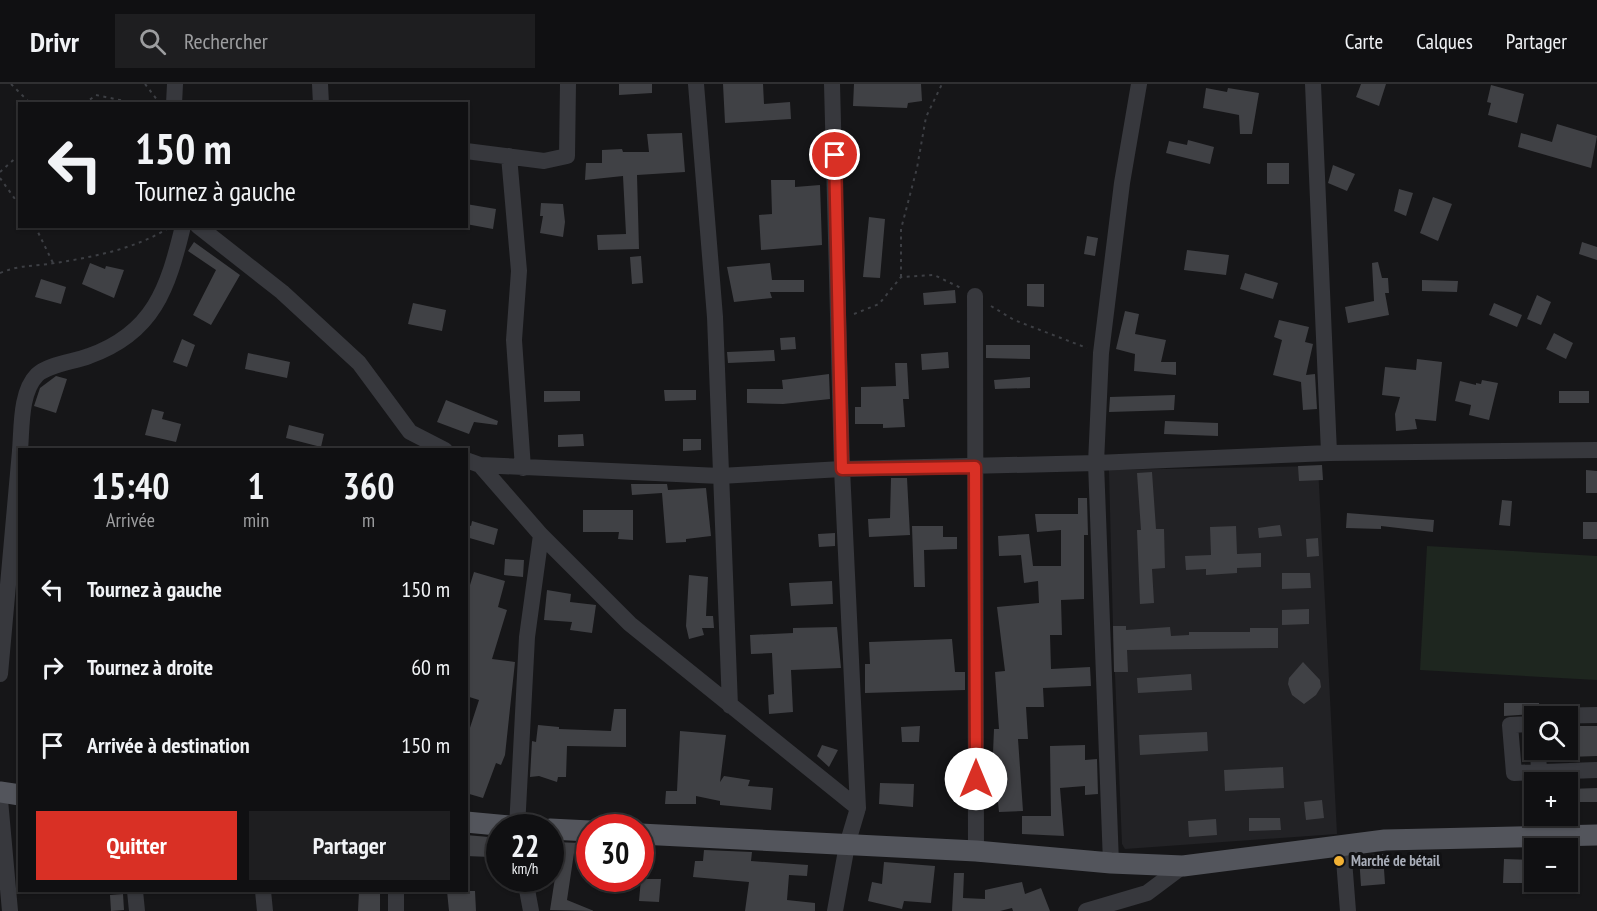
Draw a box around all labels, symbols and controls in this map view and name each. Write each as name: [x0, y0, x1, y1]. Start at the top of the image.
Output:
search box: [115, 14, 535, 68]
text: Drivr: [30, 23, 79, 60]
icon: search: [136, 25, 169, 58]
text: Rechercher: [184, 27, 268, 55]
text: Carte: [1345, 28, 1383, 55]
text: Calques: [1416, 28, 1473, 55]
text: Partager: [1506, 28, 1567, 55]
text: 150 m: [135, 121, 232, 176]
icon: left: [36, 126, 114, 204]
pin: [809, 129, 860, 180]
icon: arrive: [818, 138, 851, 171]
text: Tournez à gauche: [135, 174, 296, 208]
text: 15:40: [92, 462, 169, 509]
text: 1: [247, 462, 265, 509]
text: 360: [343, 462, 394, 509]
text: Arrivée: [106, 507, 155, 533]
text: min: [243, 507, 269, 533]
text: m: [362, 507, 375, 533]
icon: left: [36, 573, 69, 606]
text: Tournez à gauche: [87, 575, 222, 603]
text: 150 m: [401, 575, 450, 603]
icon: right: [36, 651, 69, 684]
text: Tournez à droite: [87, 653, 213, 681]
text: 60 m: [411, 653, 450, 681]
map controls: [1524, 706, 1578, 892]
button: search: [1524, 706, 1578, 760]
icon: arrive: [36, 729, 69, 762]
text: Arrivée à destination: [87, 731, 250, 759]
text: 150 m: [401, 731, 450, 759]
position arrow: [944, 747, 1008, 811]
button: +: [1524, 772, 1578, 826]
button: Quitter: [36, 811, 237, 880]
button: Partager: [249, 811, 450, 880]
speed limit sign: 30: [576, 814, 654, 892]
text: 22: [511, 826, 539, 865]
button: −: [1524, 838, 1578, 892]
place label: Marché de bétail: [1351, 851, 1440, 870]
marker: Marché de bétail: [1332, 854, 1346, 868]
text: km/h: [512, 859, 538, 878]

